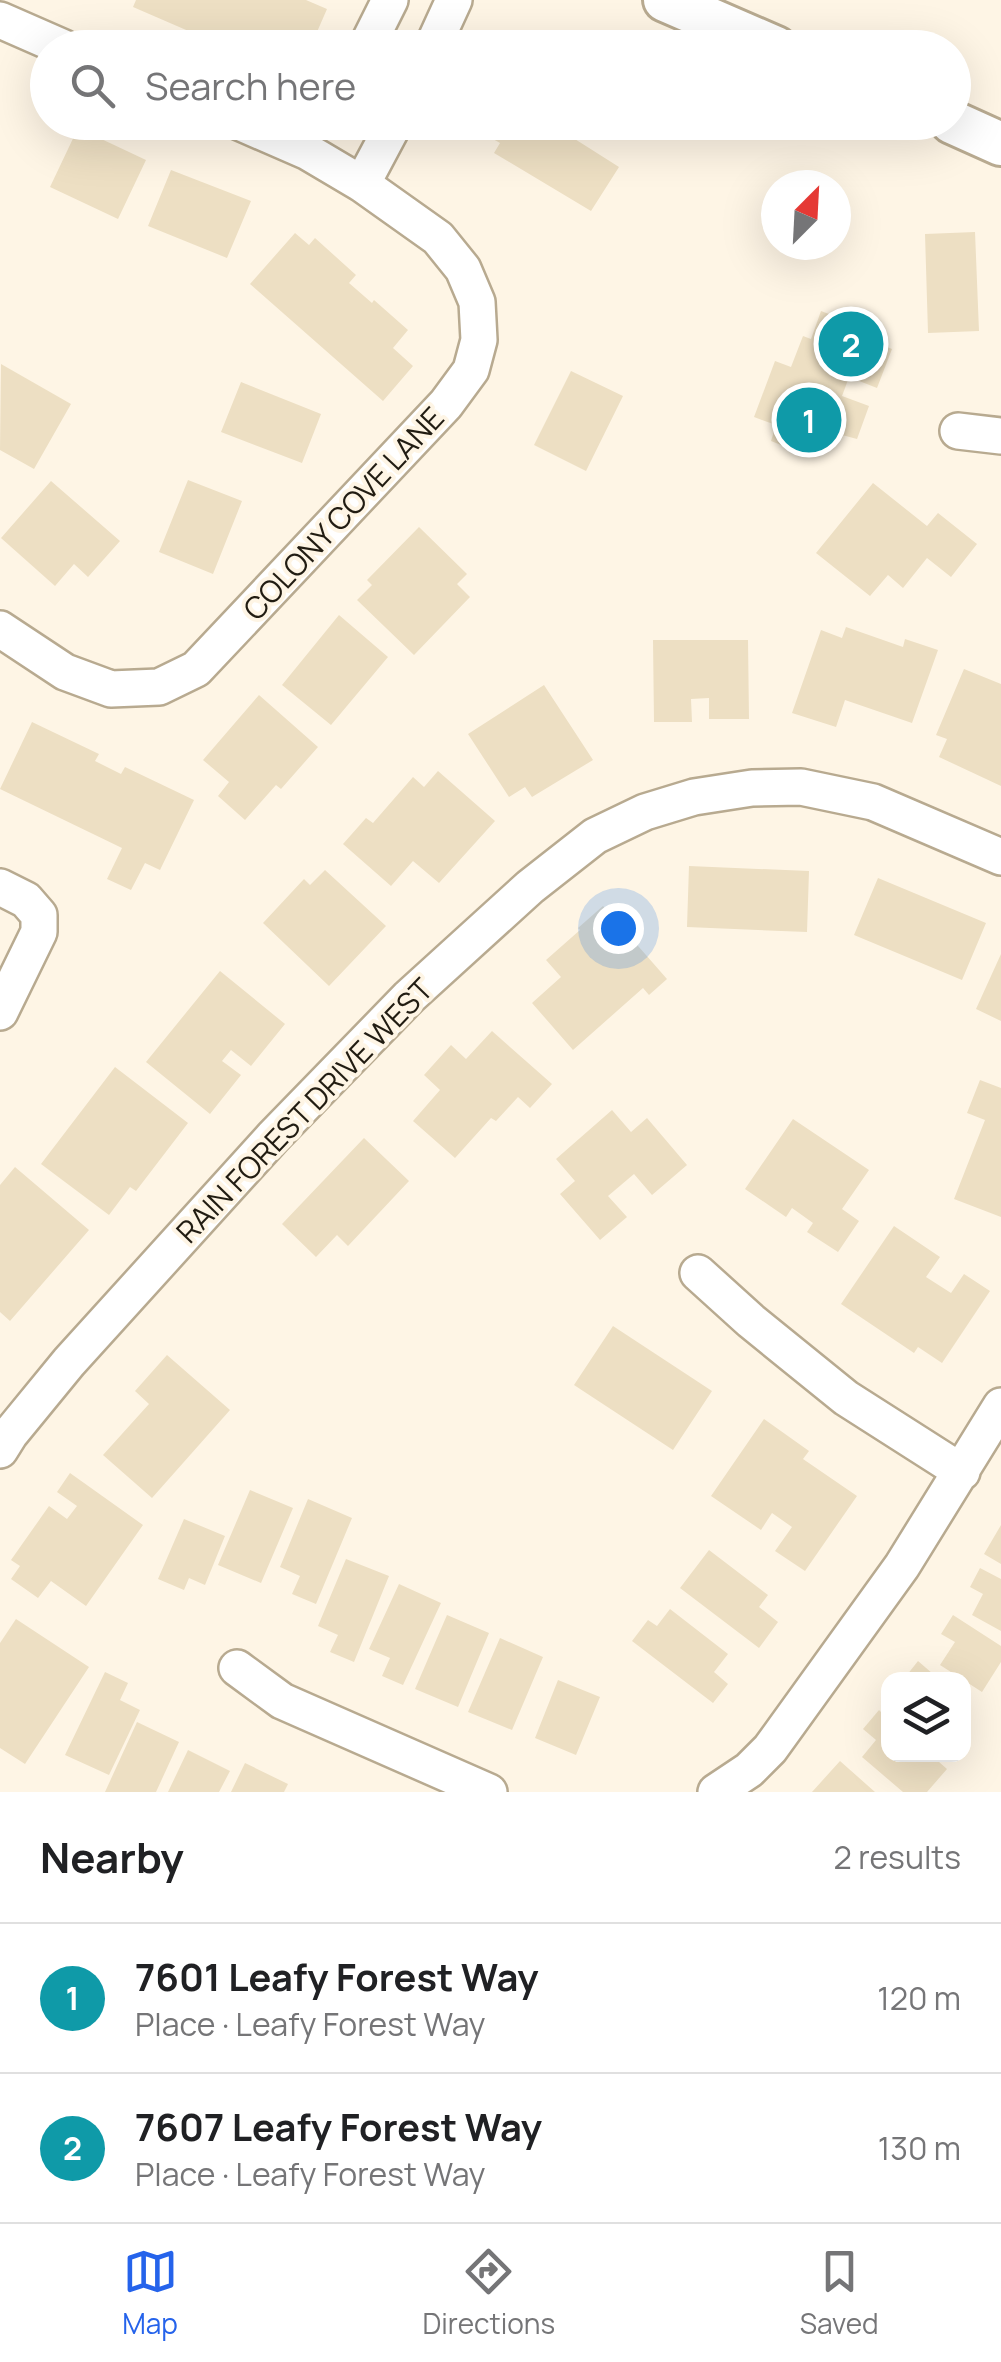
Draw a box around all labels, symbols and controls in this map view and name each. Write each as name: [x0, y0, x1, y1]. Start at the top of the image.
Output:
search box: [30, 30, 971, 140]
icon: search: [65, 58, 120, 113]
text: Search here: [145, 59, 356, 111]
north arrow: [761, 170, 851, 260]
pin: 2: [818, 306, 884, 382]
pin: 1: [776, 382, 842, 458]
street label: COLONY COVE LANE: [234, 398, 452, 628]
your location: [593, 903, 644, 954]
street label: RAIN FOREST DRIVE WEST: [167, 969, 441, 1251]
map controls: [881, 1672, 971, 1762]
button: layers: [881, 1672, 971, 1762]
text: Nearby: [40, 1828, 184, 1886]
text: 2 results: [834, 1835, 961, 1879]
text: 7601 Leafy Forest Way: [135, 1950, 539, 2002]
text: 1: [65, 1976, 80, 2020]
text: 120 m: [877, 1976, 961, 2020]
text: Place · Leafy Forest Way: [135, 2002, 485, 2046]
text: 7607 Leafy Forest Way: [135, 2100, 542, 2152]
text: 2: [63, 2126, 82, 2170]
text: 130 m: [878, 2126, 961, 2170]
text: Place · Leafy Forest Way: [135, 2152, 485, 2196]
tab: Map: [122, 2244, 178, 2342]
tab: Directions: [423, 2244, 555, 2342]
tab: Saved: [800, 2244, 879, 2342]

